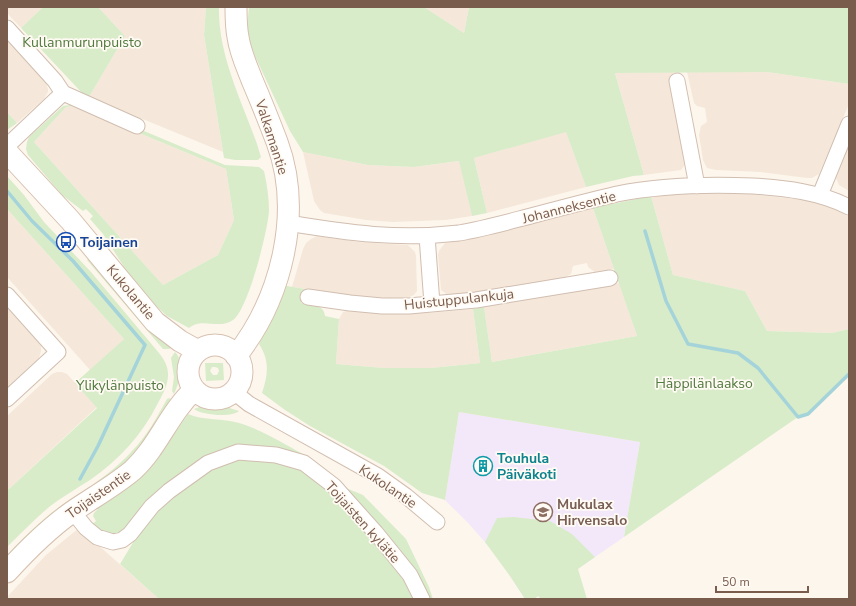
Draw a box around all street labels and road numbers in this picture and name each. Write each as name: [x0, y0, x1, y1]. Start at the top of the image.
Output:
street label: Valkamantie: [250, 96, 293, 177]
street label: Johanneksentie: [519, 187, 618, 229]
street label: Kukolantie: [102, 261, 159, 324]
street label: Huistuppulankuja: [403, 284, 515, 315]
street label: Kukolantie: [355, 460, 420, 513]
street label: Toijaistentie: [62, 465, 134, 524]
street label: Toijaisten kylätie: [321, 477, 404, 567]

